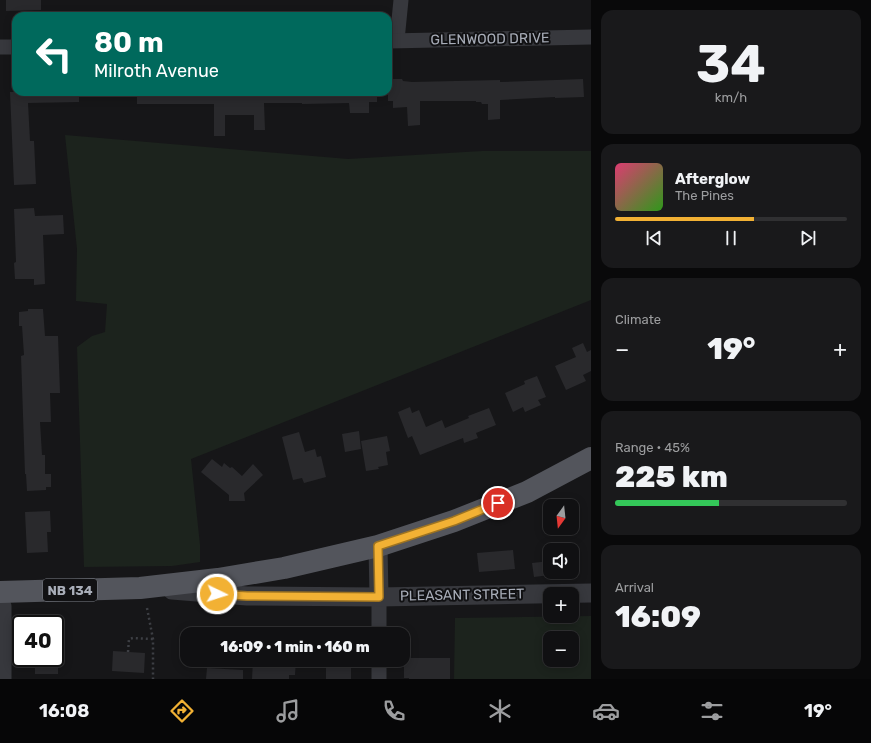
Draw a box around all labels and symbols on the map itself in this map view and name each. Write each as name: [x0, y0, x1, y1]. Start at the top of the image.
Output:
street label: GLENWOOD DRIVE: [430, 29, 550, 49]
pin: [481, 486, 515, 520]
north arrow: [543, 499, 579, 535]
position arrow: [196, 573, 238, 615]
road number: NB 134: [43, 579, 97, 601]
street label: PLEASANT STREET: [400, 585, 524, 605]
speed limit sign: 40: [12, 615, 64, 667]

